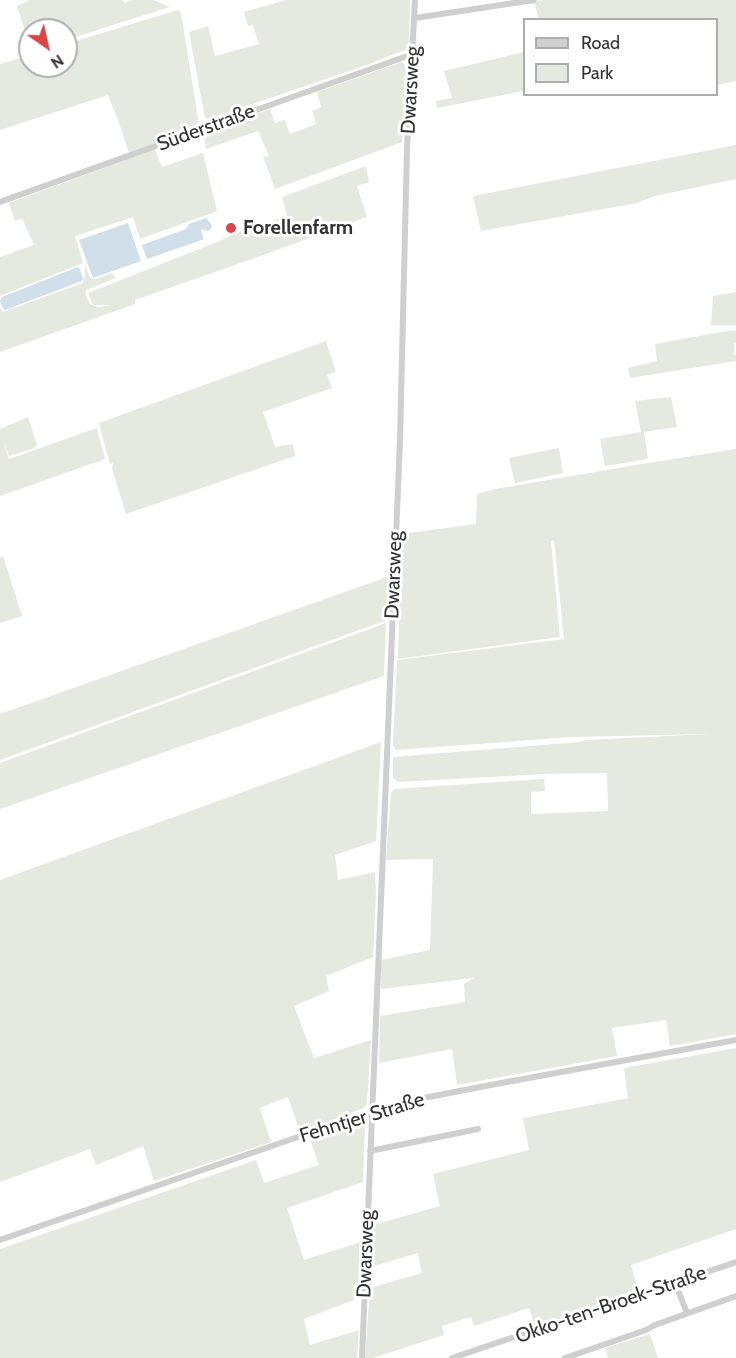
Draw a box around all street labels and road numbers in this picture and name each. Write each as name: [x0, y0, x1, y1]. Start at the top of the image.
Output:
street label: Dwarsweg: [397, 46, 425, 134]
street label: Süderstraße: [154, 99, 258, 157]
street label: Dwarsweg: [380, 531, 408, 619]
street label: Fehntjer Straße: [297, 1088, 427, 1148]
street label: Dwarsweg: [352, 1210, 380, 1298]
street label: Okko-ten-Broek-Straße: [512, 1261, 710, 1349]

